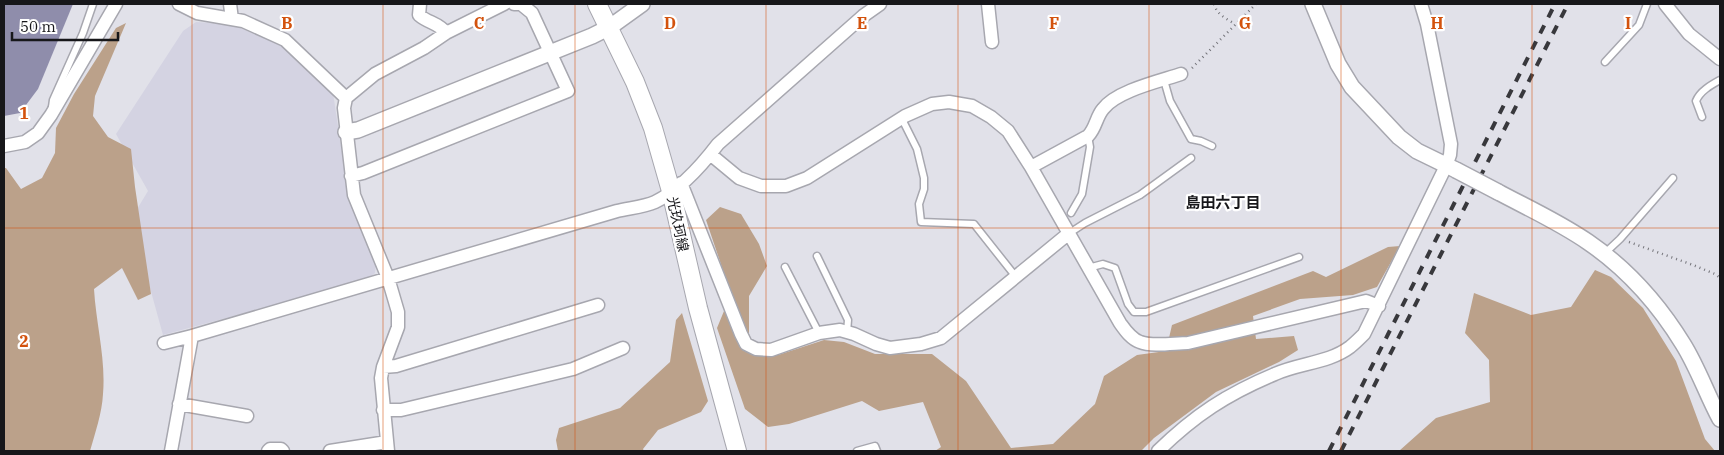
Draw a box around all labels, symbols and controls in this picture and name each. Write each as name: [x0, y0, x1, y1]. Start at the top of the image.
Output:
scale bar: [12, 10, 119, 42]
text: B: [281, 13, 293, 33]
text: C: [474, 13, 484, 33]
text: D: [664, 13, 676, 33]
text: E: [857, 13, 867, 33]
text: F: [1049, 13, 1059, 33]
text: G: [1239, 13, 1251, 33]
text: H: [1431, 13, 1444, 33]
text: I: [1625, 13, 1631, 33]
text: 50 m: [20, 17, 56, 36]
text: 1: [19, 103, 29, 123]
district label: 島田六丁目: [1185, 193, 1261, 212]
street label: 光玖珂線: [663, 195, 693, 253]
text: 2: [19, 331, 29, 351]

